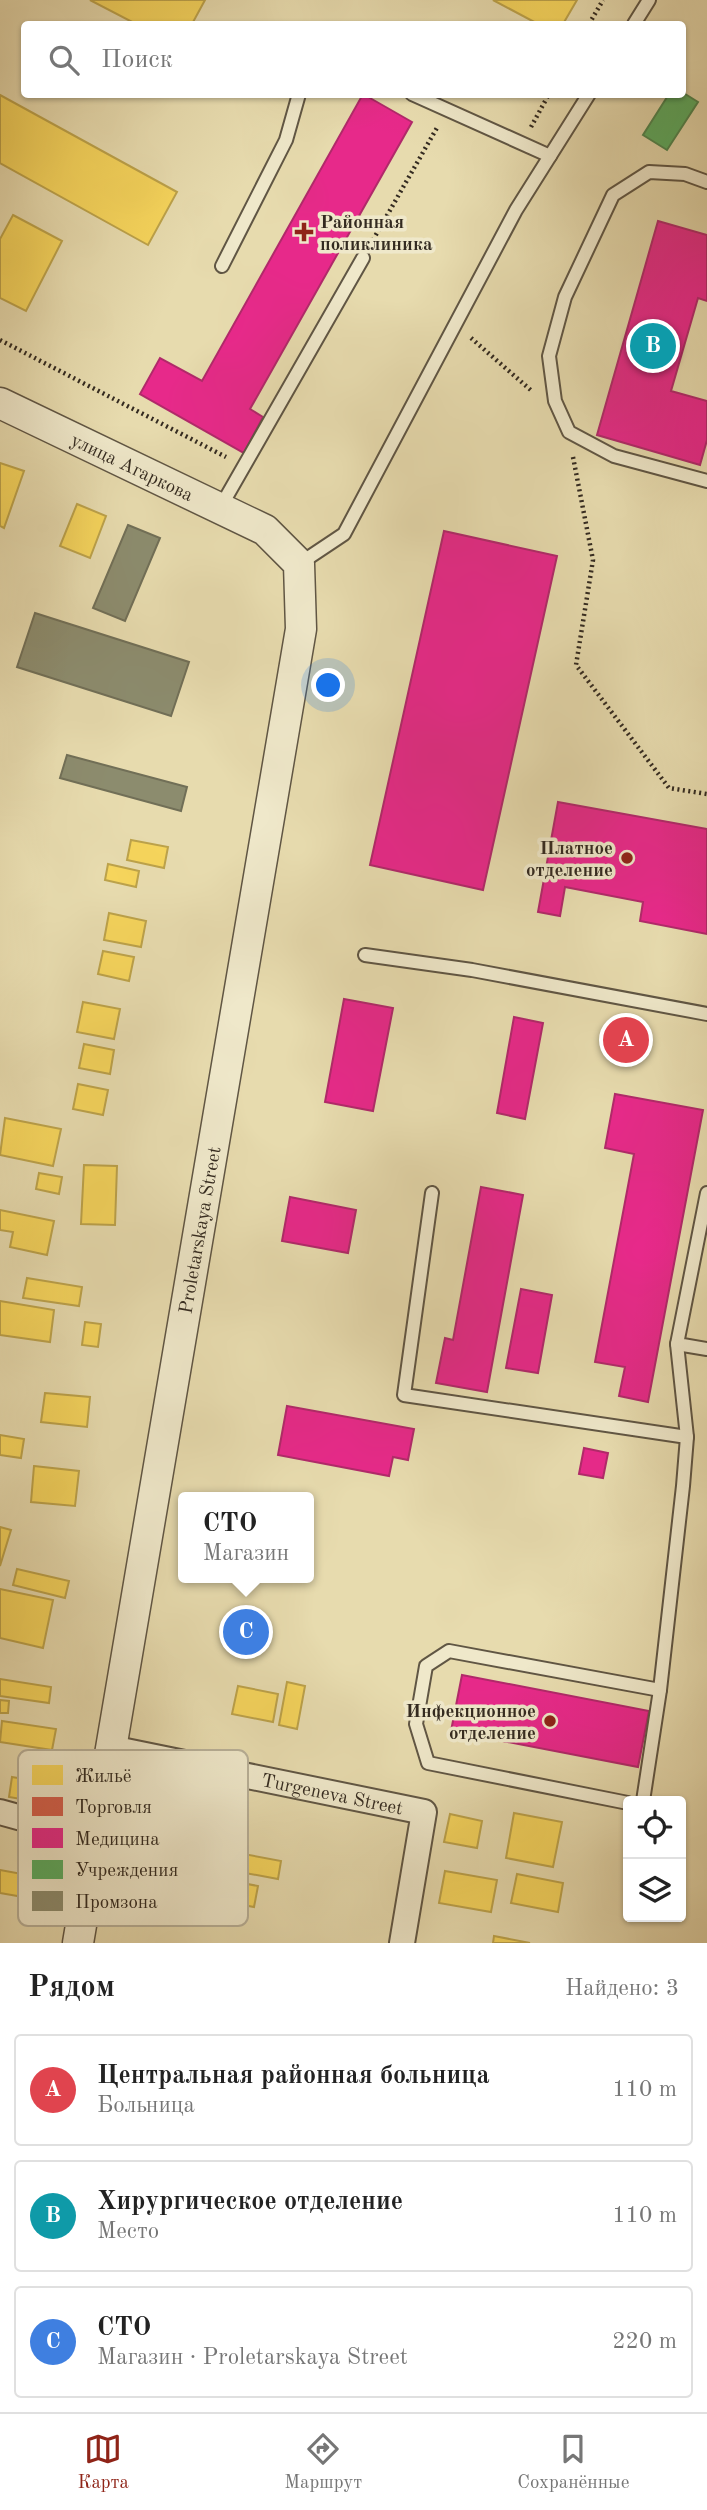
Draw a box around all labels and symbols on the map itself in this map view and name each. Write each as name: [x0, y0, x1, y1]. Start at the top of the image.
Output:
place label: Районная поликлиника: [320, 214, 433, 255]
marker: Районная поликлиника: [294, 222, 314, 242]
pin: B: [630, 320, 676, 372]
street label: улица Агаркова: [67, 431, 196, 506]
your location: [311, 668, 345, 702]
place label: Платное отделение: [526, 840, 613, 881]
marker: Платное отделение: [619, 850, 635, 866]
pin: A: [603, 1014, 649, 1066]
street label: Proletarskaya Street: [177, 1145, 226, 1316]
pin: C: [223, 1606, 269, 1658]
place label: Инфекционное отделение: [405, 1703, 536, 1744]
marker: Инфекционное отделение: [542, 1713, 558, 1729]
legend: [18, 1750, 248, 1926]
text: Жильё: [75, 1768, 132, 1787]
street label: Turgeneva Street: [259, 1772, 404, 1819]
text: Торговля: [75, 1799, 152, 1818]
text: Медицина: [75, 1831, 160, 1850]
text: Учреждения: [75, 1862, 178, 1881]
text: Промзона: [75, 1894, 158, 1913]

